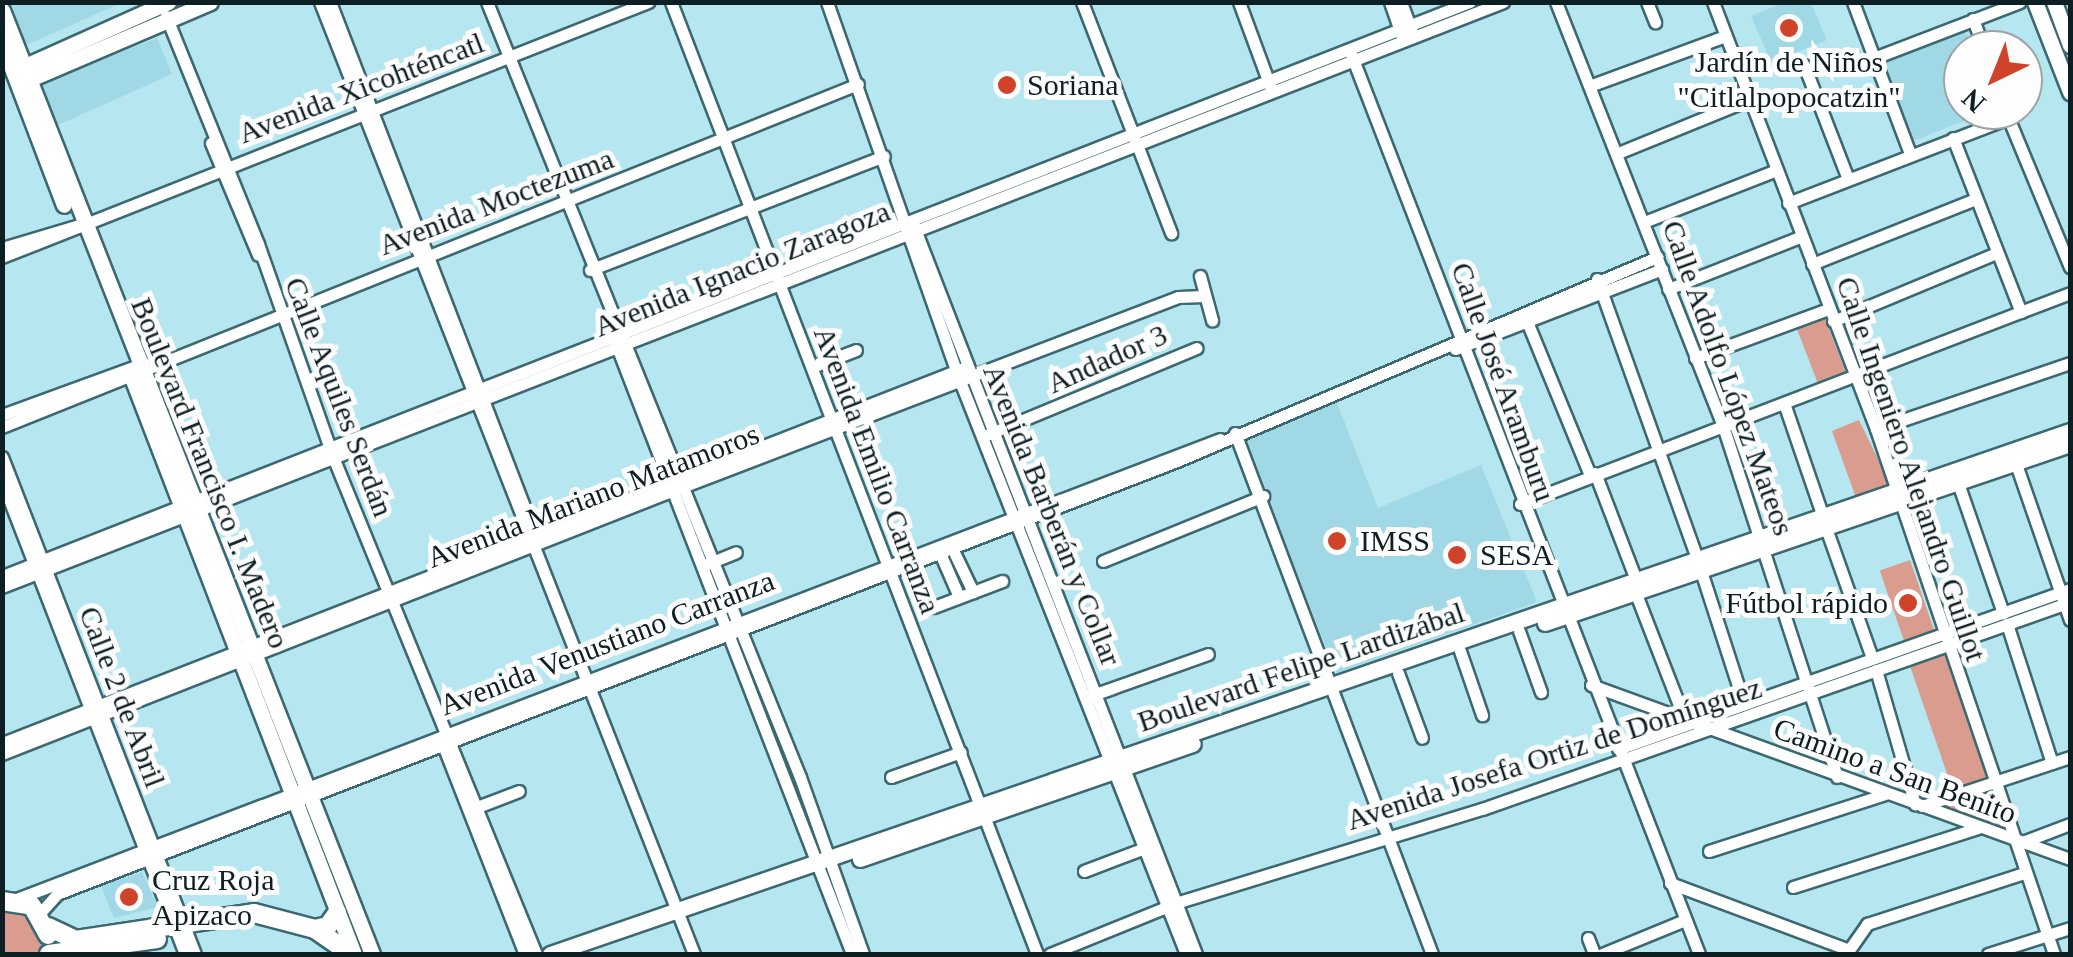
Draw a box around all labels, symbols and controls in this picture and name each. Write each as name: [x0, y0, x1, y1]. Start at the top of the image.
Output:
marker: Jardín de Niños "Citlalpopocatzin": [1778, 17, 1800, 39]
street label: Avenida Xicohténcatl: [233, 25, 489, 151]
north arrow: [1943, 30, 2043, 130]
place label: Jardín de Niños "Citlalpopocatzin": [1678, 44, 1900, 114]
place label: Soriana: [1027, 67, 1119, 103]
marker: Soriana: [996, 74, 1018, 96]
text: N: [1956, 83, 1992, 119]
street label: Avenida Moctezuma: [374, 141, 618, 263]
street label: Avenida Ignacio Zaragoza: [589, 193, 895, 345]
street label: Calle Adolfo López Mateos: [1654, 215, 1802, 541]
street label: Calle José Aramburu: [1443, 257, 1563, 507]
street label: Calle Ingeniero Alejandro Guillot: [1828, 271, 1994, 667]
street label: Calle Aquiles Serdán: [277, 272, 401, 522]
street label: Boulevard Francisco I. Madero: [123, 292, 297, 654]
street label: Andador 3: [1041, 317, 1173, 401]
street label: Avenida Emilio Carranza: [806, 321, 948, 619]
street label: Avenida Barberán y Collar: [975, 359, 1129, 671]
street label: Avenida Mariano Matamoros: [422, 416, 764, 576]
place label: IMSS: [1360, 523, 1430, 559]
marker: IMSS: [1324, 528, 1350, 554]
place label: SESA: [1480, 537, 1553, 573]
marker: SESA: [1444, 542, 1470, 568]
street label: Avenida Venustiano Carranza: [434, 562, 780, 724]
place label: Fútbol rápido: [1726, 585, 1888, 621]
marker: Fútbol rápido: [1897, 592, 1919, 614]
street label: Boulevard Felipe Lardizábal: [1133, 594, 1469, 740]
street label: Calle 2 de Abril: [71, 601, 173, 793]
street label: Avenida Josefa Ortiz de Domínguez: [1342, 670, 1766, 838]
street label: Camino a San Benito: [1769, 710, 2021, 832]
place label: Cruz Roja Apizaco: [152, 862, 274, 932]
marker: Cruz Roja Apizaco: [116, 884, 142, 910]

